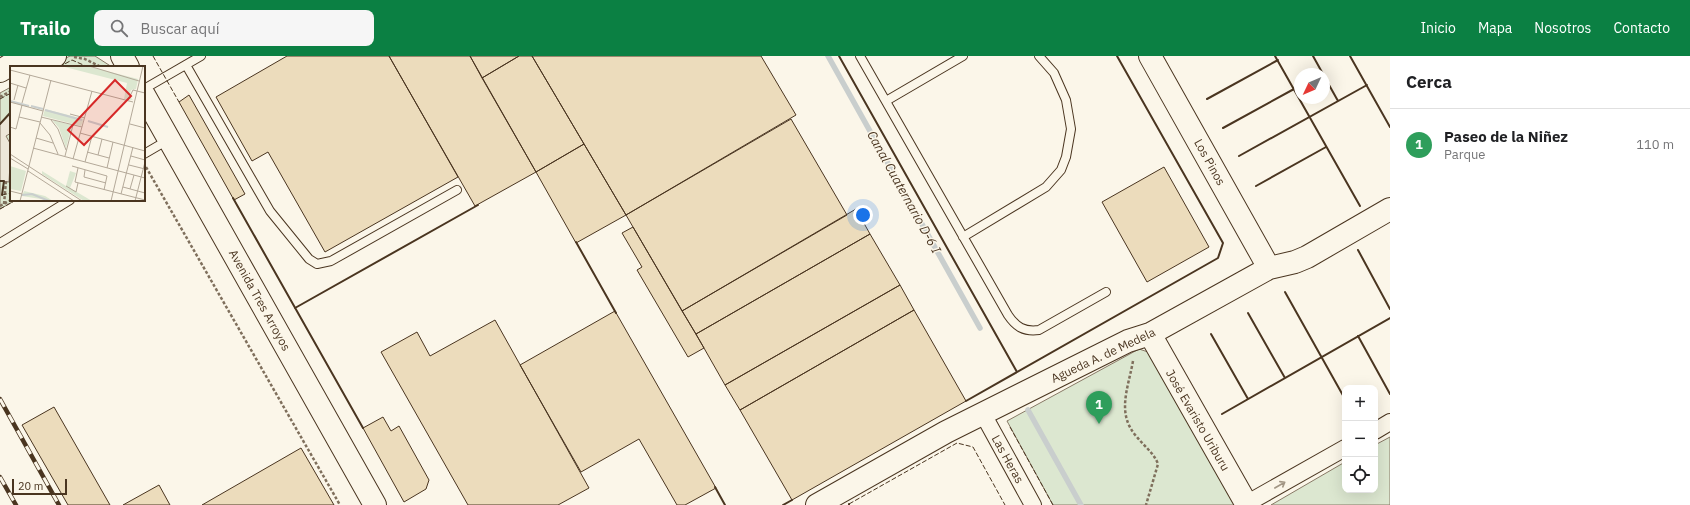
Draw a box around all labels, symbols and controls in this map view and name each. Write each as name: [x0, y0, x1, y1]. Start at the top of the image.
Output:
search box: [94, 10, 374, 46]
text: Trailo: [20, 16, 70, 40]
icon: search: [108, 17, 130, 39]
text: Buscar aquí: [140, 19, 220, 38]
text: Inicio: [1420, 19, 1456, 37]
text: Mapa: [1478, 19, 1512, 37]
text: Nosotros: [1534, 19, 1591, 37]
text: Contacto: [1613, 19, 1670, 37]
inset map: [10, 66, 145, 201]
north arrow: [1294, 68, 1330, 104]
text: Cerca: [1406, 71, 1452, 93]
text: Paseo de la Niñez: [1444, 127, 1568, 146]
water label: Canal Cuaternario D-6 I: [863, 128, 945, 257]
street label: Los Pinos: [1191, 136, 1229, 188]
text: 1: [1415, 136, 1423, 153]
text: 110 m: [1636, 136, 1674, 153]
text: Parque: [1444, 146, 1485, 163]
your location: [853, 205, 873, 225]
street label: Avenida Tres Arroyos: [226, 247, 294, 353]
street label: Agueda A. de Medela: [1048, 324, 1158, 386]
street label: José Evaristo Uriburu: [1163, 367, 1233, 473]
map controls: [1342, 385, 1378, 493]
button: +: [1342, 385, 1378, 421]
pin: 1: [1086, 391, 1112, 424]
button: −: [1342, 421, 1378, 457]
street label: Las Heras: [989, 432, 1027, 486]
button: locate: [1342, 457, 1378, 493]
scale bar: [12, 477, 67, 496]
text: 20 m: [18, 479, 43, 493]
one-way arrow: [1274, 480, 1286, 488]

